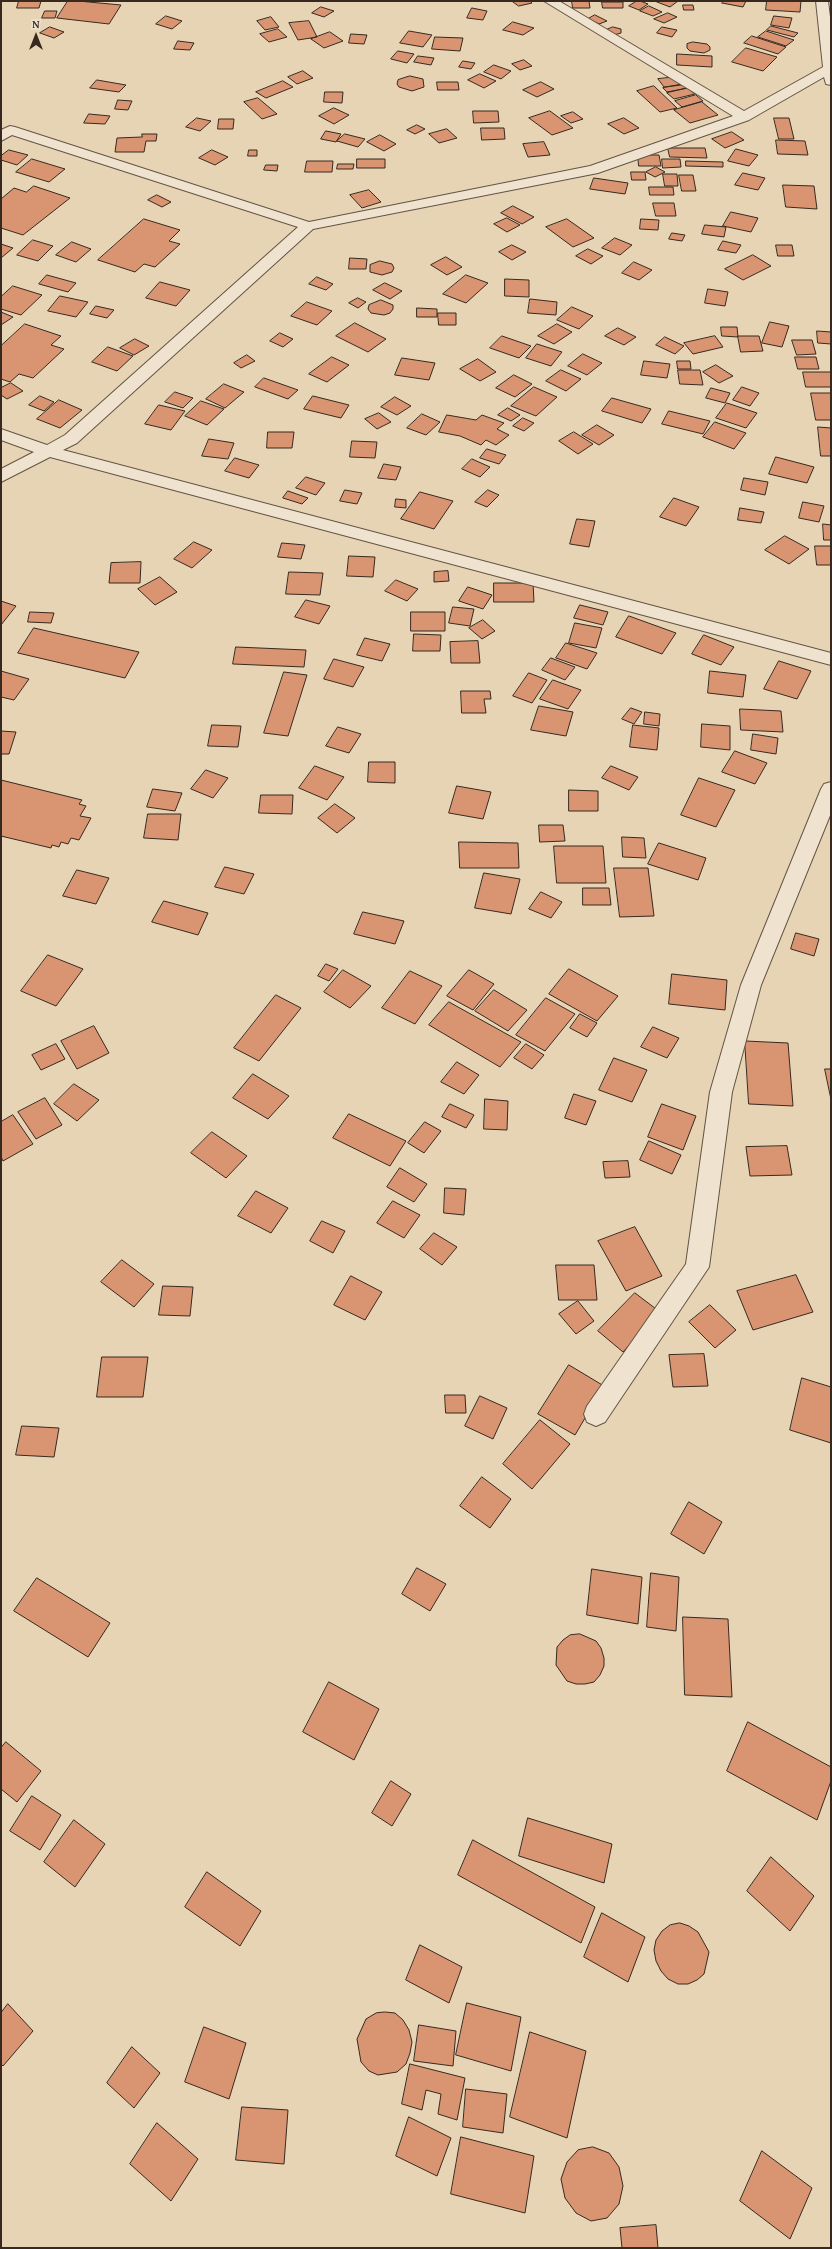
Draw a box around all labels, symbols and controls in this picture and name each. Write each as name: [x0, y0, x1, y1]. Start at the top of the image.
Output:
north arrow: [16, 16, 56, 56]
text: N: [32, 16, 40, 32]

